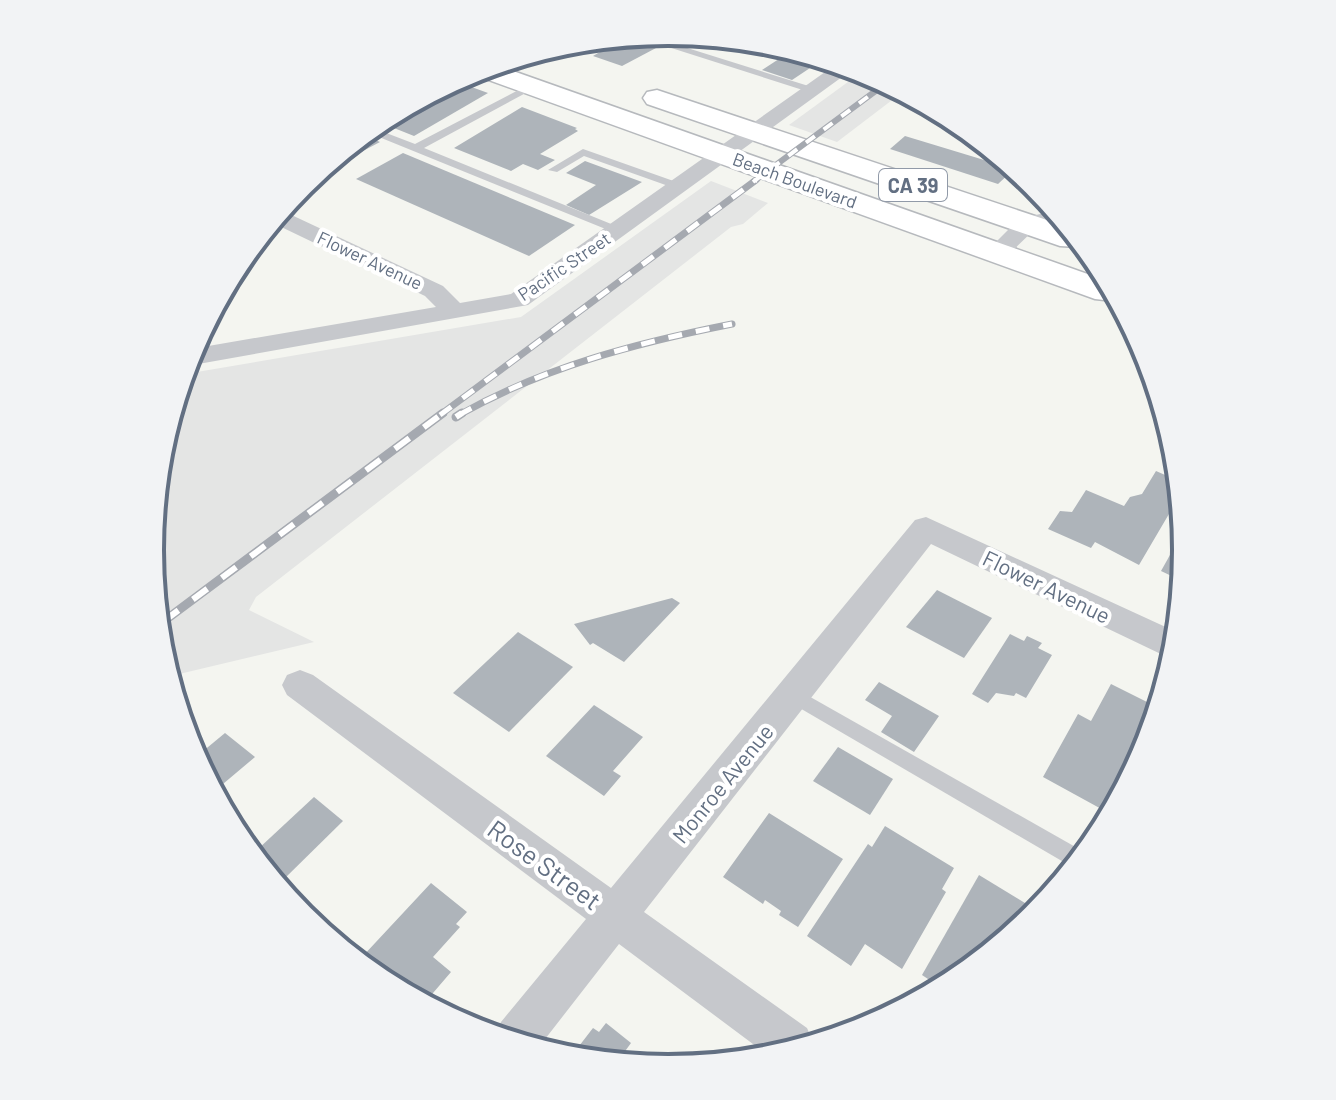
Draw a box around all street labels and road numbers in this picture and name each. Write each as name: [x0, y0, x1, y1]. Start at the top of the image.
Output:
street label: Beach Boulevard: [730, 147, 860, 213]
road number: CA 39: [879, 169, 947, 201]
street label: Flower Avenue: [314, 226, 426, 294]
street label: Pacific Street: [514, 227, 614, 305]
street label: Flower Avenue: [979, 544, 1115, 628]
street label: Monroe Avenue: [666, 718, 778, 848]
street label: Rose Street: [482, 813, 608, 915]

